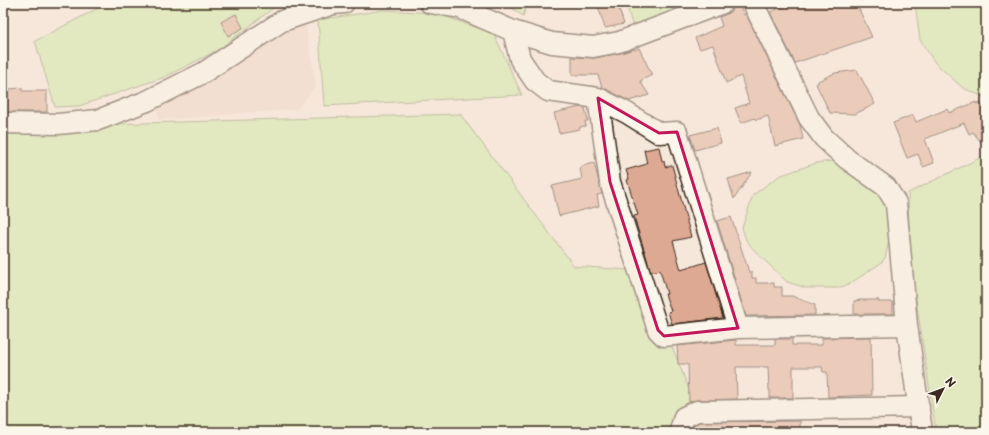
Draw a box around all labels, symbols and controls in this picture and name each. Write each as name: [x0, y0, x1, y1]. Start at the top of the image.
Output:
north arrow: [923, 369, 963, 409]
text: N: [942, 373, 960, 391]

